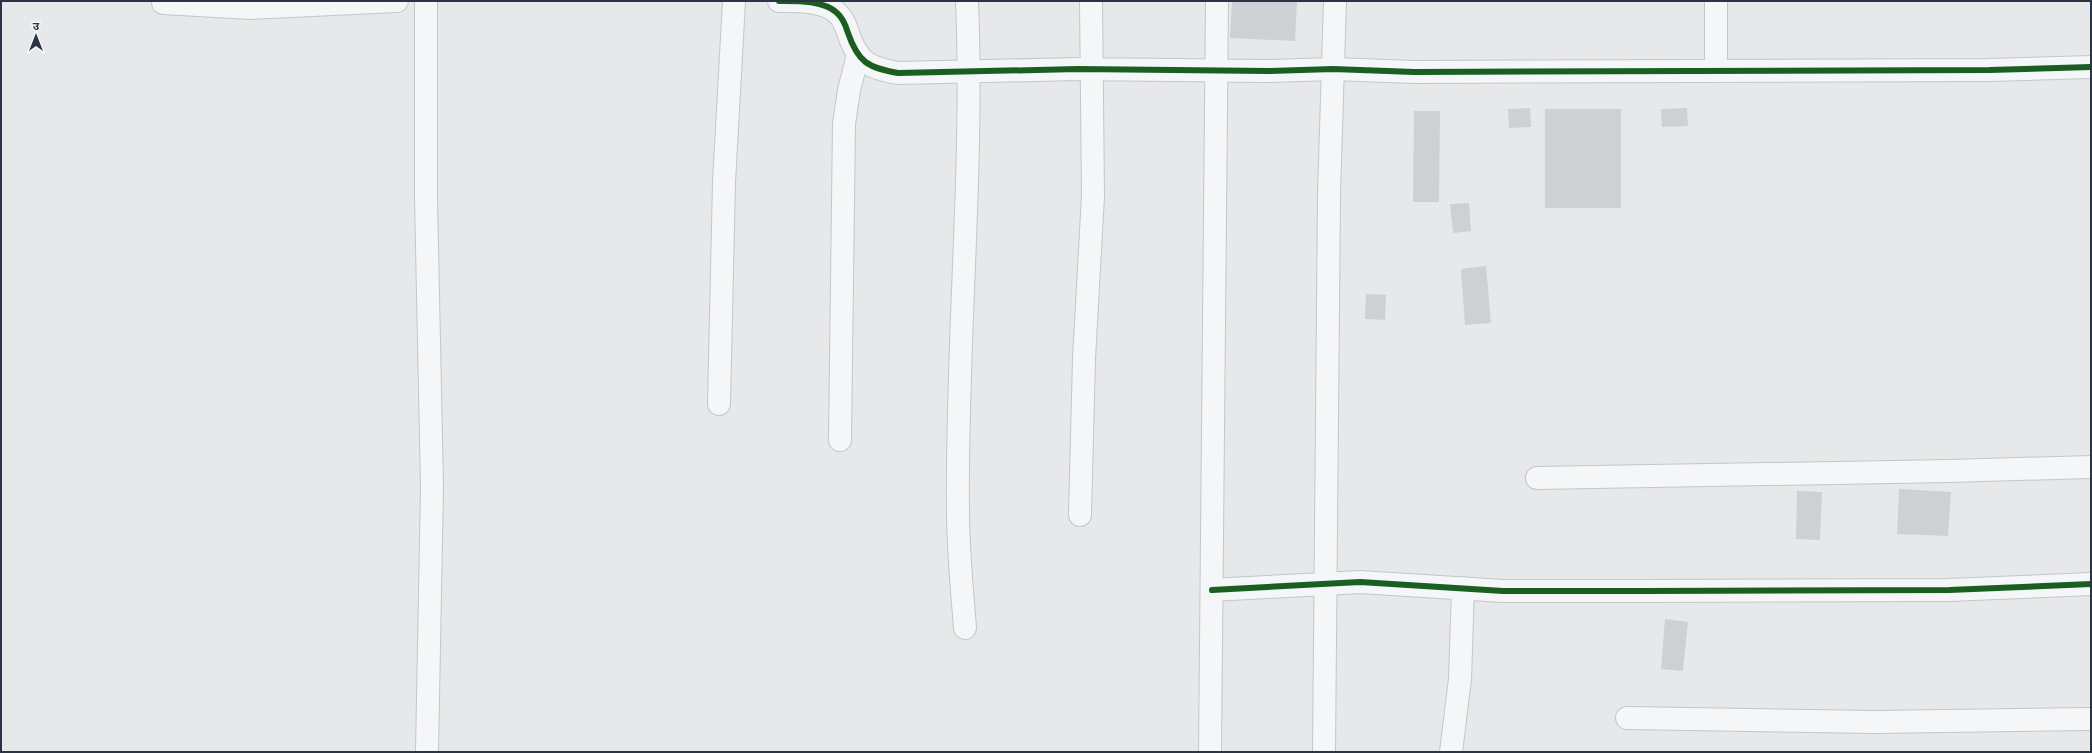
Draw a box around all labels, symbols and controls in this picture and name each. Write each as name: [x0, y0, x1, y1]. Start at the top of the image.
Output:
north arrow: [16, 16, 56, 56]
text: उ: [33, 20, 40, 33]

